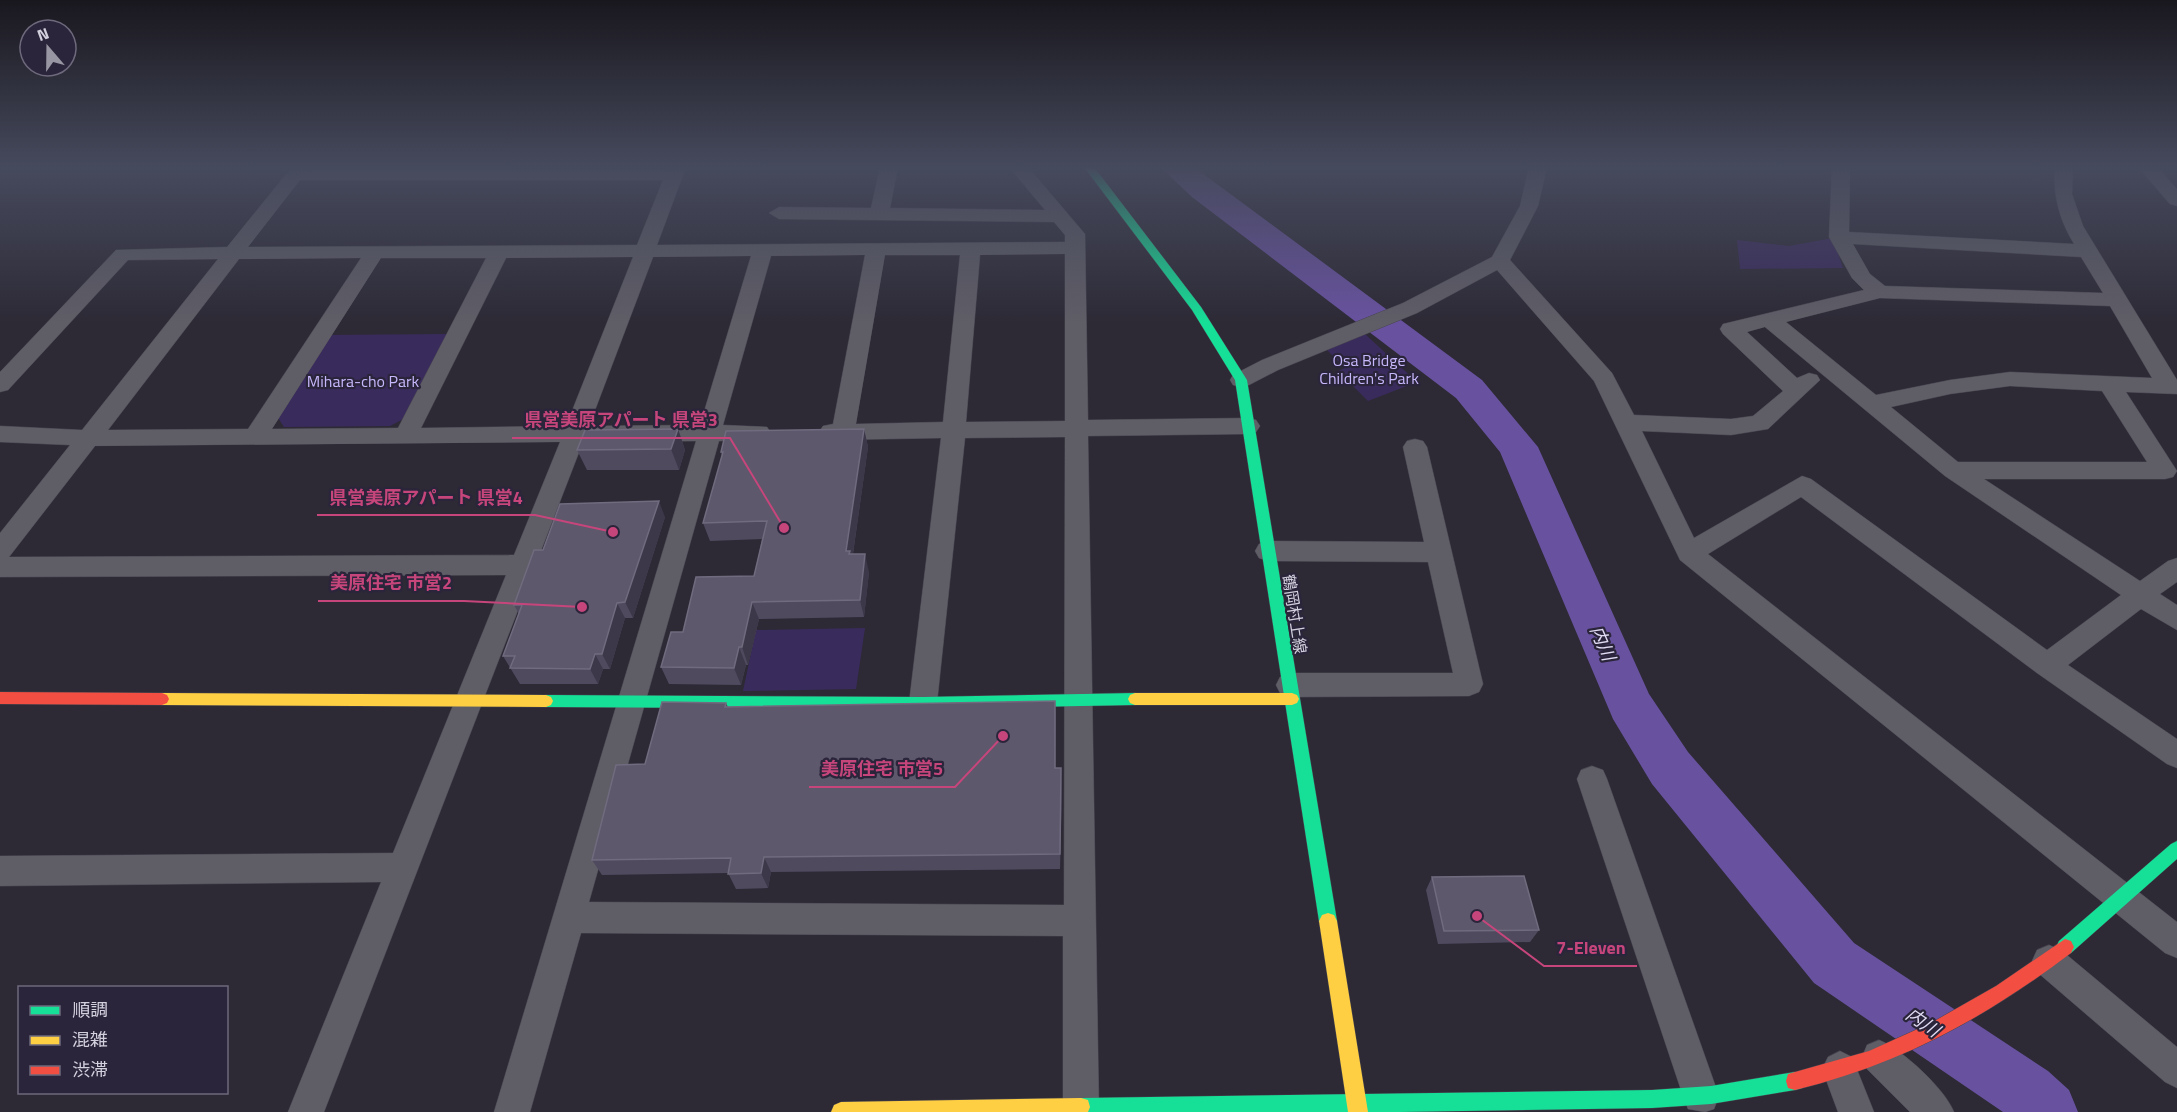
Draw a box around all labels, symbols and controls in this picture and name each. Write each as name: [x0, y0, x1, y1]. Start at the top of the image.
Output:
north arrow: [18, 18, 78, 78]
text: N: [34, 21, 52, 47]
park label: Osa Bridge Children's Park: [1319, 348, 1419, 390]
park label: Mihara-cho Park: [307, 369, 419, 393]
callout: 県営美原アパート 県営3: [512, 402, 730, 438]
text: 県営美原アパート 県営3: [524, 406, 718, 433]
callout: 県営美原アパート 県営4: [317, 479, 535, 515]
text: 県営美原アパート 県営4: [329, 484, 523, 511]
callout: 美原住宅 市営2: [318, 565, 464, 601]
text: 美原住宅 市営2: [330, 569, 452, 596]
street label: 鶴岡村上線: [1277, 573, 1313, 655]
water label: 内川: [1584, 621, 1623, 667]
callout: 美原住宅 市営5: [809, 751, 955, 787]
text: 美原住宅 市営5: [821, 755, 943, 782]
callout: 7-Eleven: [1544, 930, 1637, 966]
text: 7-Eleven: [1556, 934, 1626, 961]
legend: [18, 986, 228, 1094]
text: 順調: [72, 996, 108, 1023]
water label: 内川: [1901, 1001, 1947, 1044]
text: 混雑: [72, 1026, 108, 1053]
text: 渋滞: [72, 1056, 108, 1083]

